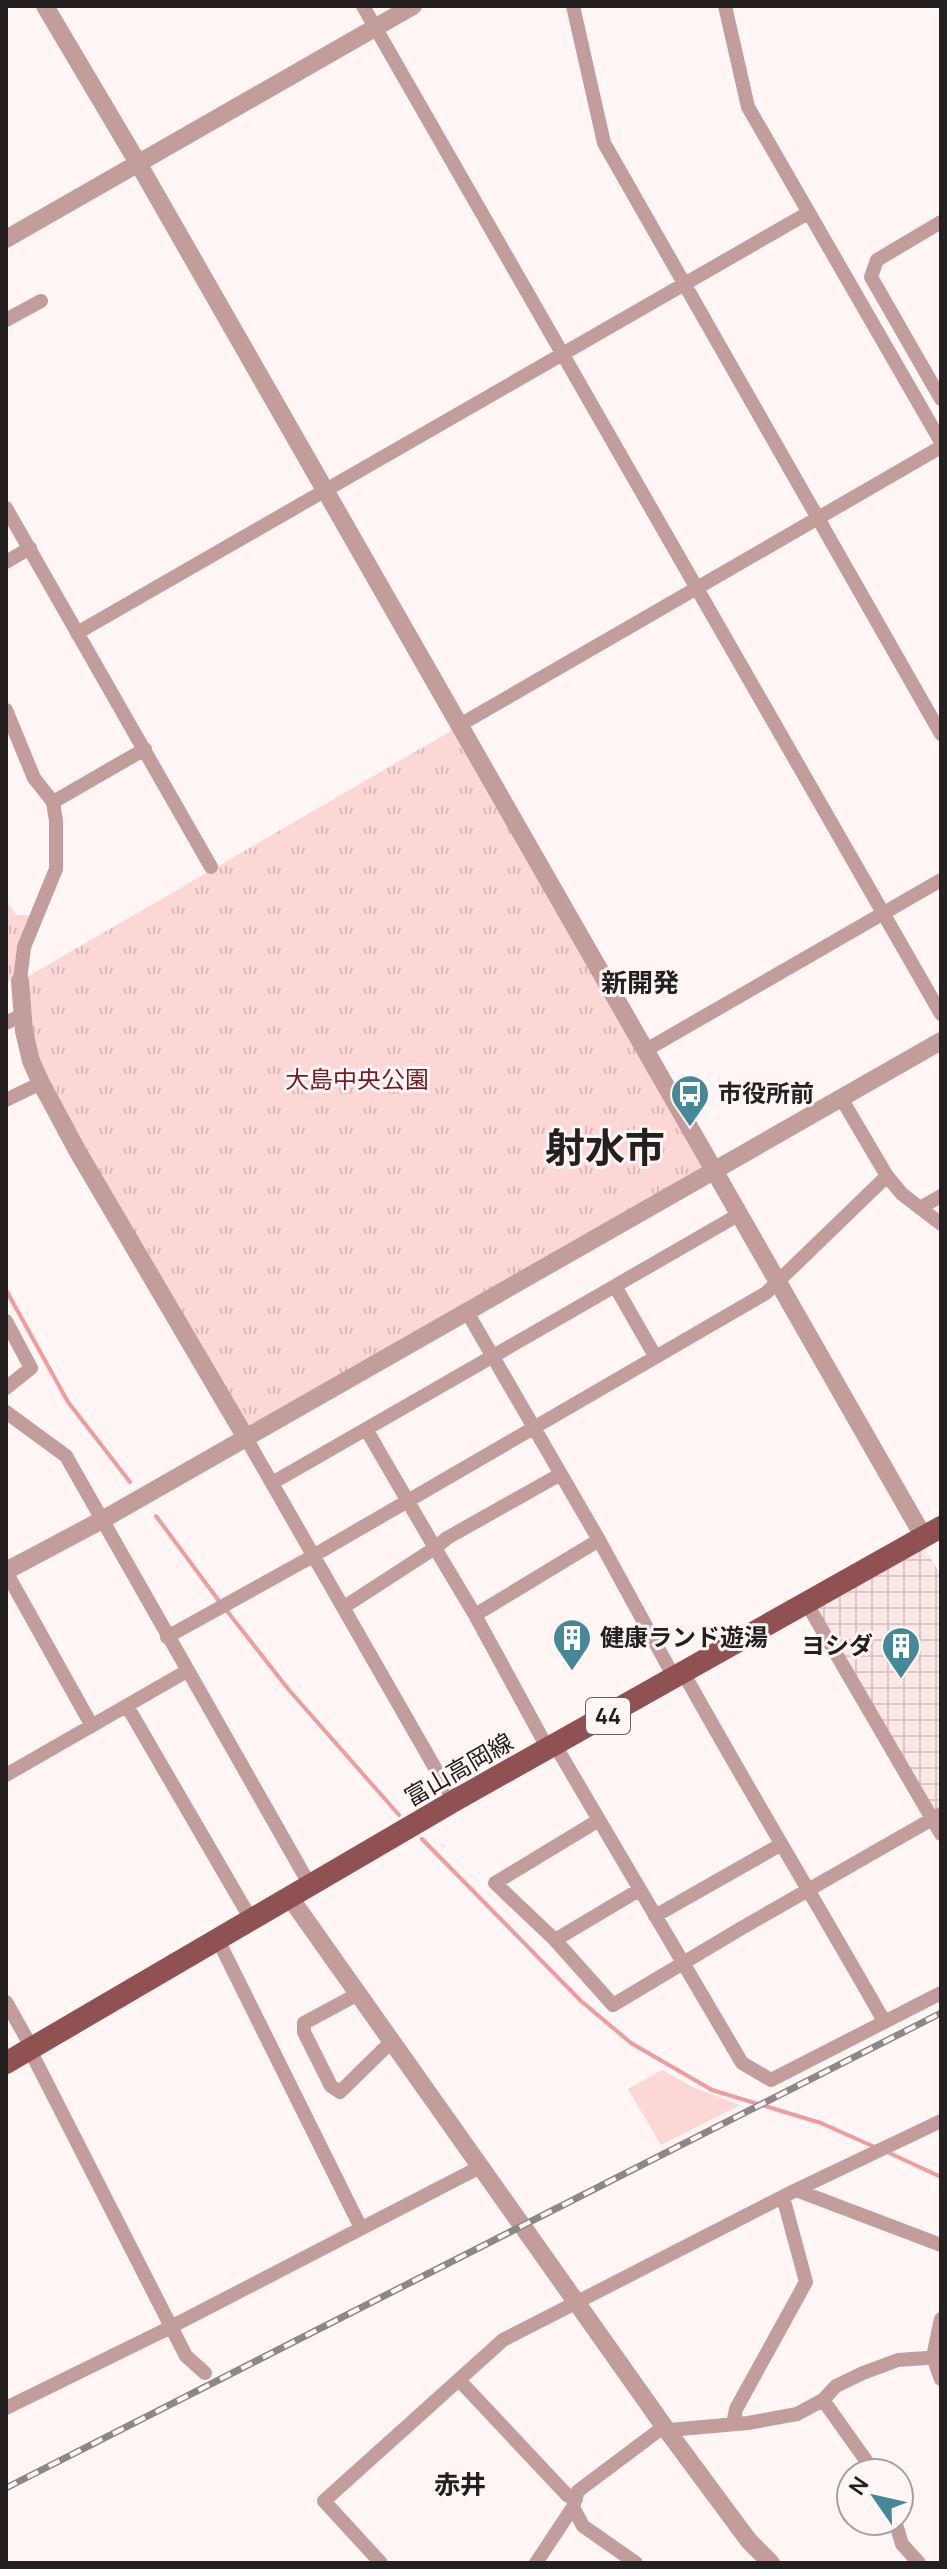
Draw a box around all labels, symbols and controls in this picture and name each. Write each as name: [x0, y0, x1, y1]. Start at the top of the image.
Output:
district label: 新開発: [601, 964, 679, 1000]
park label: 大島中央公園: [285, 1062, 429, 1095]
bus stop icon: 市役所前: [669, 1073, 711, 1128]
place label: 市役所前: [718, 1076, 814, 1109]
district label: 射水市: [545, 1119, 665, 1174]
building icon: 健康ランド遊湯: [551, 1617, 593, 1672]
place label: 健康ランド遊湯: [600, 1620, 768, 1653]
building icon: ヨシダ: [880, 1625, 922, 1680]
place label: ヨシダ: [801, 1628, 873, 1661]
road number: 44: [586, 1698, 630, 1734]
street label: 富山高岡線: [398, 1724, 518, 1813]
north arrow: [835, 2457, 915, 2537]
district label: 赤井: [434, 2466, 486, 2502]
text: N: [842, 2471, 875, 2501]

